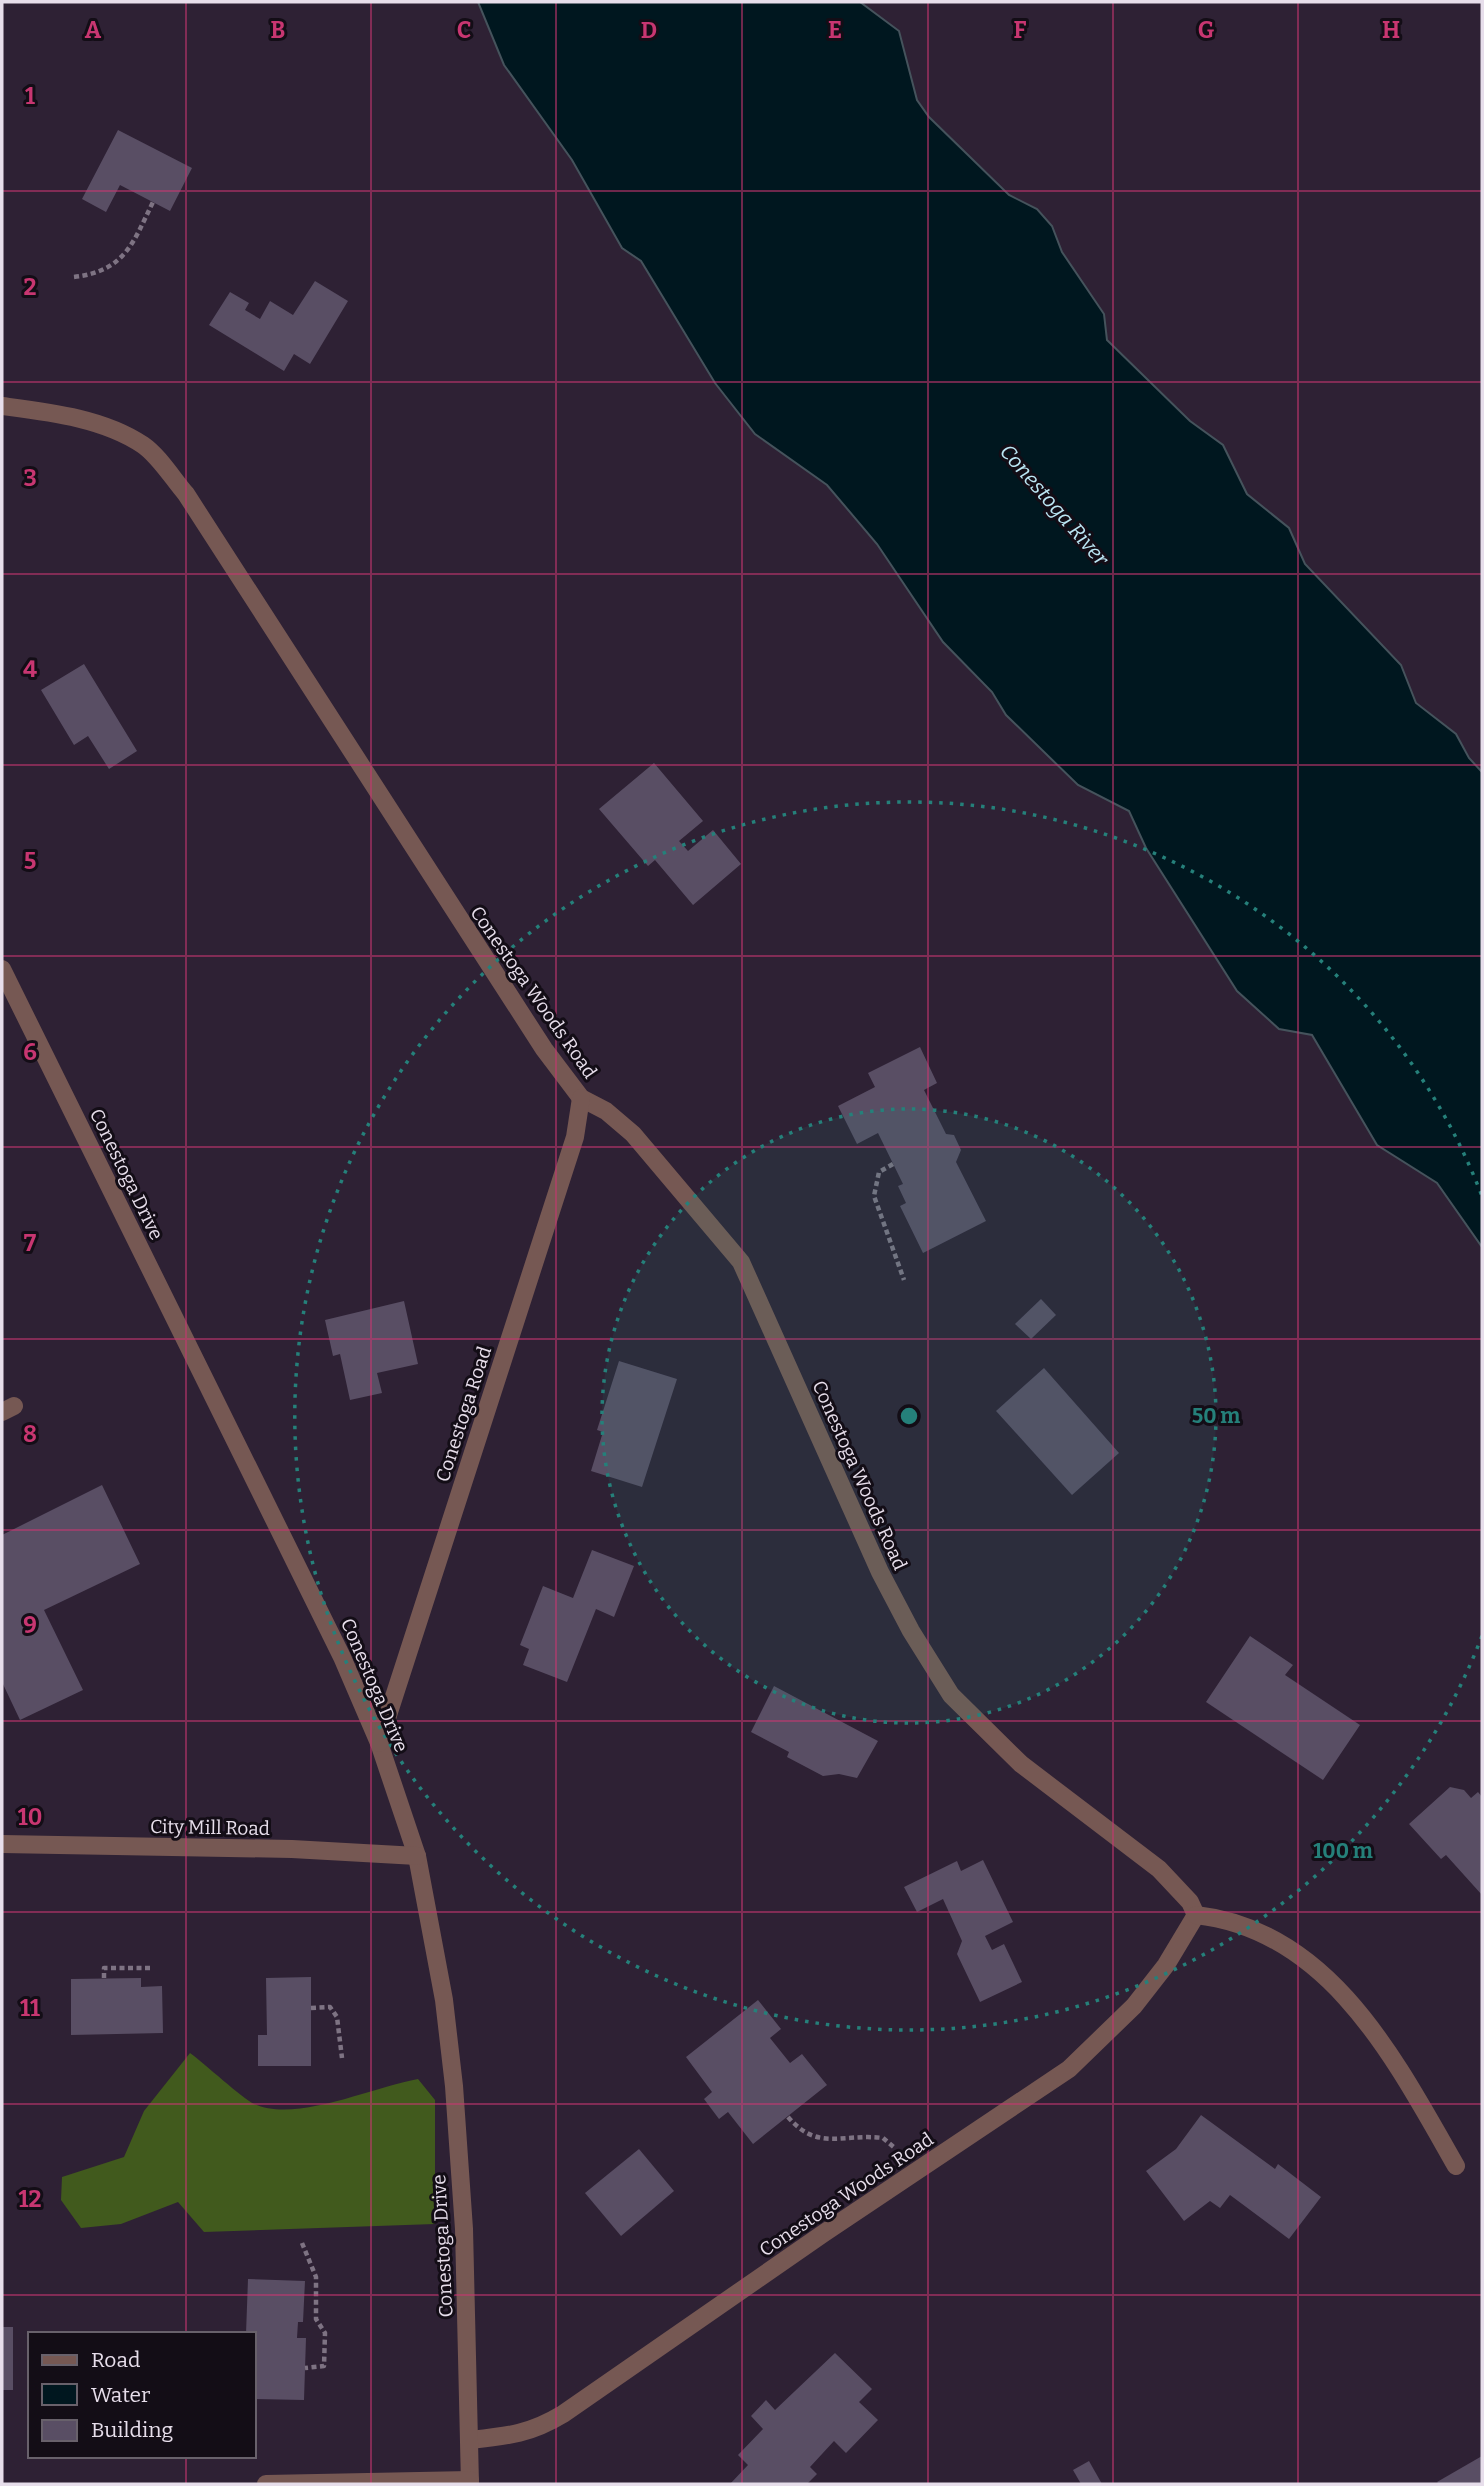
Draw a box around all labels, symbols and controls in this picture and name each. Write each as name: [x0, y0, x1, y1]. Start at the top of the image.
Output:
text: A: [85, 16, 102, 44]
text: B: [271, 16, 285, 44]
text: C: [457, 16, 471, 44]
text: D: [641, 16, 657, 44]
text: E: [828, 16, 842, 44]
text: F: [1014, 16, 1027, 44]
text: G: [1198, 16, 1215, 44]
text: H: [1382, 16, 1400, 44]
text: 1: [25, 82, 35, 110]
text: 2: [24, 273, 37, 301]
water label: Conestoga River: [994, 439, 1115, 572]
text: 3: [23, 464, 37, 492]
text: 4: [23, 655, 37, 683]
text: 5: [24, 847, 36, 875]
street label: Conestoga Woods Road: [465, 902, 602, 1083]
text: 6: [23, 1038, 37, 1066]
street label: Conestoga Drive: [85, 1105, 168, 1244]
text: 7: [24, 1229, 37, 1257]
street label: Conestoga Road: [431, 1344, 496, 1485]
street label: Conestoga Woods Road: [807, 1377, 912, 1574]
text: 50 m: [1192, 1403, 1240, 1429]
centre of rings: [897, 1404, 921, 1428]
text: 8: [23, 1420, 37, 1448]
text: 9: [23, 1611, 37, 1639]
street label: Conestoga Drive: [336, 1615, 413, 1756]
text: 10: [18, 1803, 42, 1831]
street label: City Mill Road: [150, 1815, 270, 1840]
text: 100 m: [1313, 1838, 1373, 1864]
text: 11: [20, 1994, 40, 2022]
street label: Conestoga Woods Road: [755, 2128, 938, 2261]
street label: Conestoga Drive: [427, 2174, 458, 2318]
text: 12: [19, 2185, 41, 2213]
legend: [28, 2332, 256, 2458]
text: Road: [91, 2347, 140, 2373]
text: Water: [91, 2382, 150, 2408]
text: Building: [91, 2417, 174, 2443]

